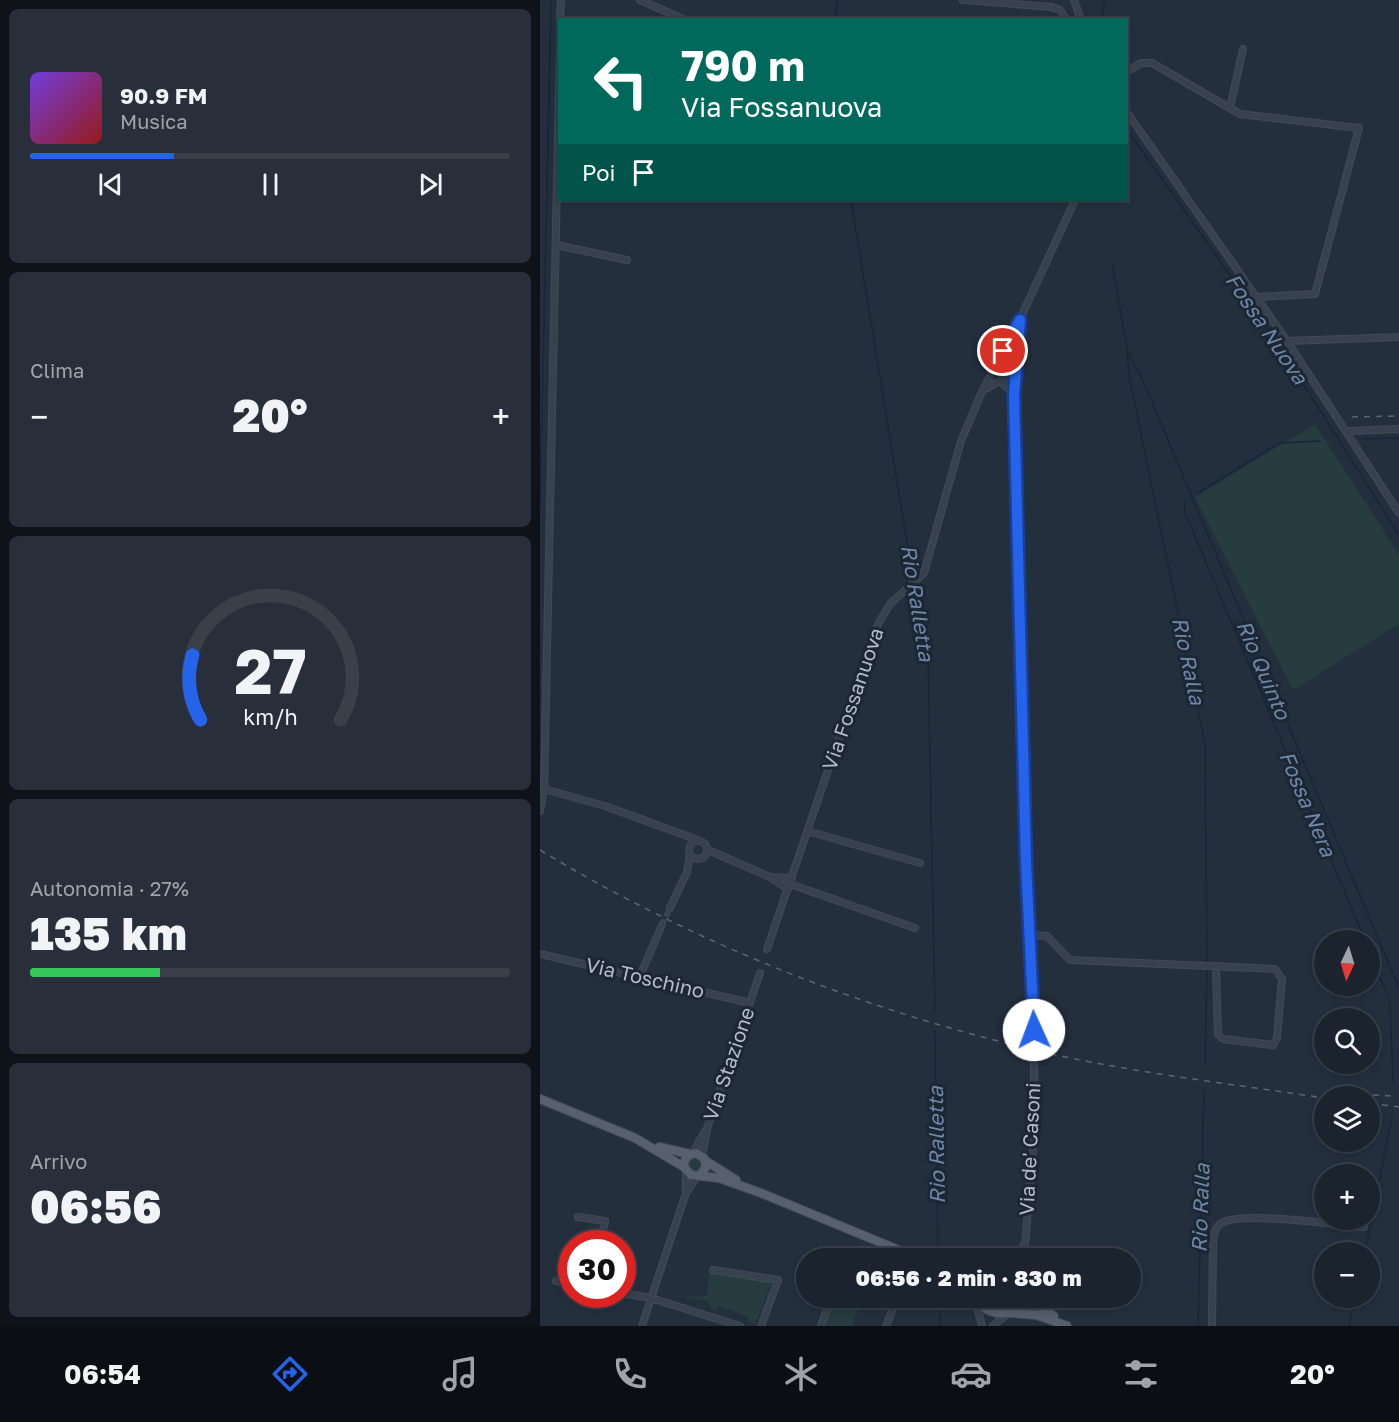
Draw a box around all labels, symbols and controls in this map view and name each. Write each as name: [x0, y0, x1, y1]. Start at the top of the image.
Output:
text: 790 m: [681, 40, 805, 90]
icon: left: [582, 42, 660, 120]
text: 90.9 FM: [120, 82, 207, 109]
text: Via Fossanuova: [681, 91, 882, 123]
text: Musica: [120, 109, 187, 133]
icon: arrive: [627, 156, 660, 189]
text: Poi: [582, 159, 615, 186]
icon: previous: [94, 168, 127, 201]
icon: pause: [254, 168, 287, 201]
icon: next: [414, 168, 447, 201]
water label: Fossa Nuova: [1220, 268, 1314, 390]
pin: [977, 325, 1028, 376]
icon: arrive: [986, 334, 1019, 367]
text: Clima: [30, 358, 84, 382]
text: 20°: [232, 388, 308, 442]
text: −: [30, 397, 48, 436]
text: +: [492, 397, 510, 436]
water label: Rio Ralletta: [896, 543, 940, 664]
water label: Rio Ralla: [1167, 615, 1211, 708]
water label: Rio Quinto: [1231, 616, 1297, 724]
street label: Via Fossanuova: [816, 624, 888, 773]
text: 27: [234, 633, 306, 708]
text: km/h: [243, 704, 297, 730]
water label: Fossa Nera: [1274, 747, 1342, 861]
text: Autonomia · 27%: [30, 876, 189, 900]
text: 135 km: [30, 906, 187, 960]
north arrow: [1314, 930, 1380, 996]
map controls: [1314, 930, 1380, 1308]
street label: Via Toschino: [584, 952, 707, 1002]
position arrow: [1002, 998, 1066, 1062]
street label: Via Stazione: [697, 1004, 759, 1123]
button: search: [1314, 1008, 1380, 1074]
street label: Via de' Casoni: [1014, 1082, 1044, 1216]
water label: Rio Ralletta: [922, 1085, 950, 1204]
button: layers: [1314, 1086, 1380, 1152]
text: Arrivo: [30, 1149, 87, 1173]
water label: Rio Ralla: [1185, 1162, 1215, 1253]
button: +: [1314, 1164, 1380, 1230]
text: 06:56: [30, 1179, 161, 1233]
speed limit sign: 30: [558, 1230, 636, 1308]
button: −: [1314, 1242, 1380, 1308]
text: 06:56 · 2 min · 830 m: [855, 1264, 1082, 1291]
icon: directions: [269, 1353, 311, 1395]
icon: music: [439, 1353, 481, 1395]
icon: phone: [609, 1353, 651, 1395]
icon: climate: [780, 1353, 822, 1395]
icon: car: [950, 1353, 992, 1395]
icon: filters: [1120, 1353, 1162, 1395]
text: 06:54: [64, 1358, 141, 1390]
text: 20°: [1290, 1358, 1335, 1390]

